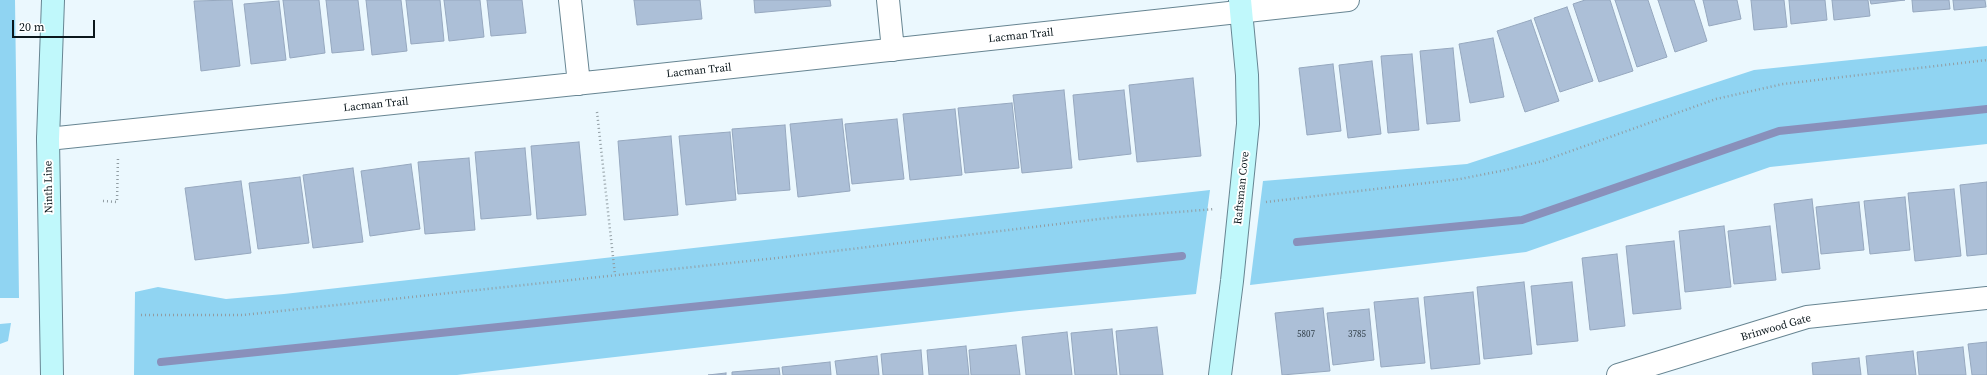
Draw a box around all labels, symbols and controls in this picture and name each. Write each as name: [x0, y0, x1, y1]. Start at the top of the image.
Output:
scale bar: [14, 12, 97, 38]
text: 20 m: [19, 19, 45, 35]
street label: Lacman Trail: [988, 26, 1054, 46]
street label: Lacman Trail: [666, 61, 732, 81]
street label: Lacman Trail: [343, 95, 409, 115]
street label: Raftsman Cove: [1232, 151, 1252, 225]
street label: Ninth Line: [42, 160, 56, 214]
street label: Brinwood Gate: [1739, 312, 1813, 344]
house number: 5807: [1297, 330, 1315, 340]
house number: 3785: [1348, 330, 1366, 340]

